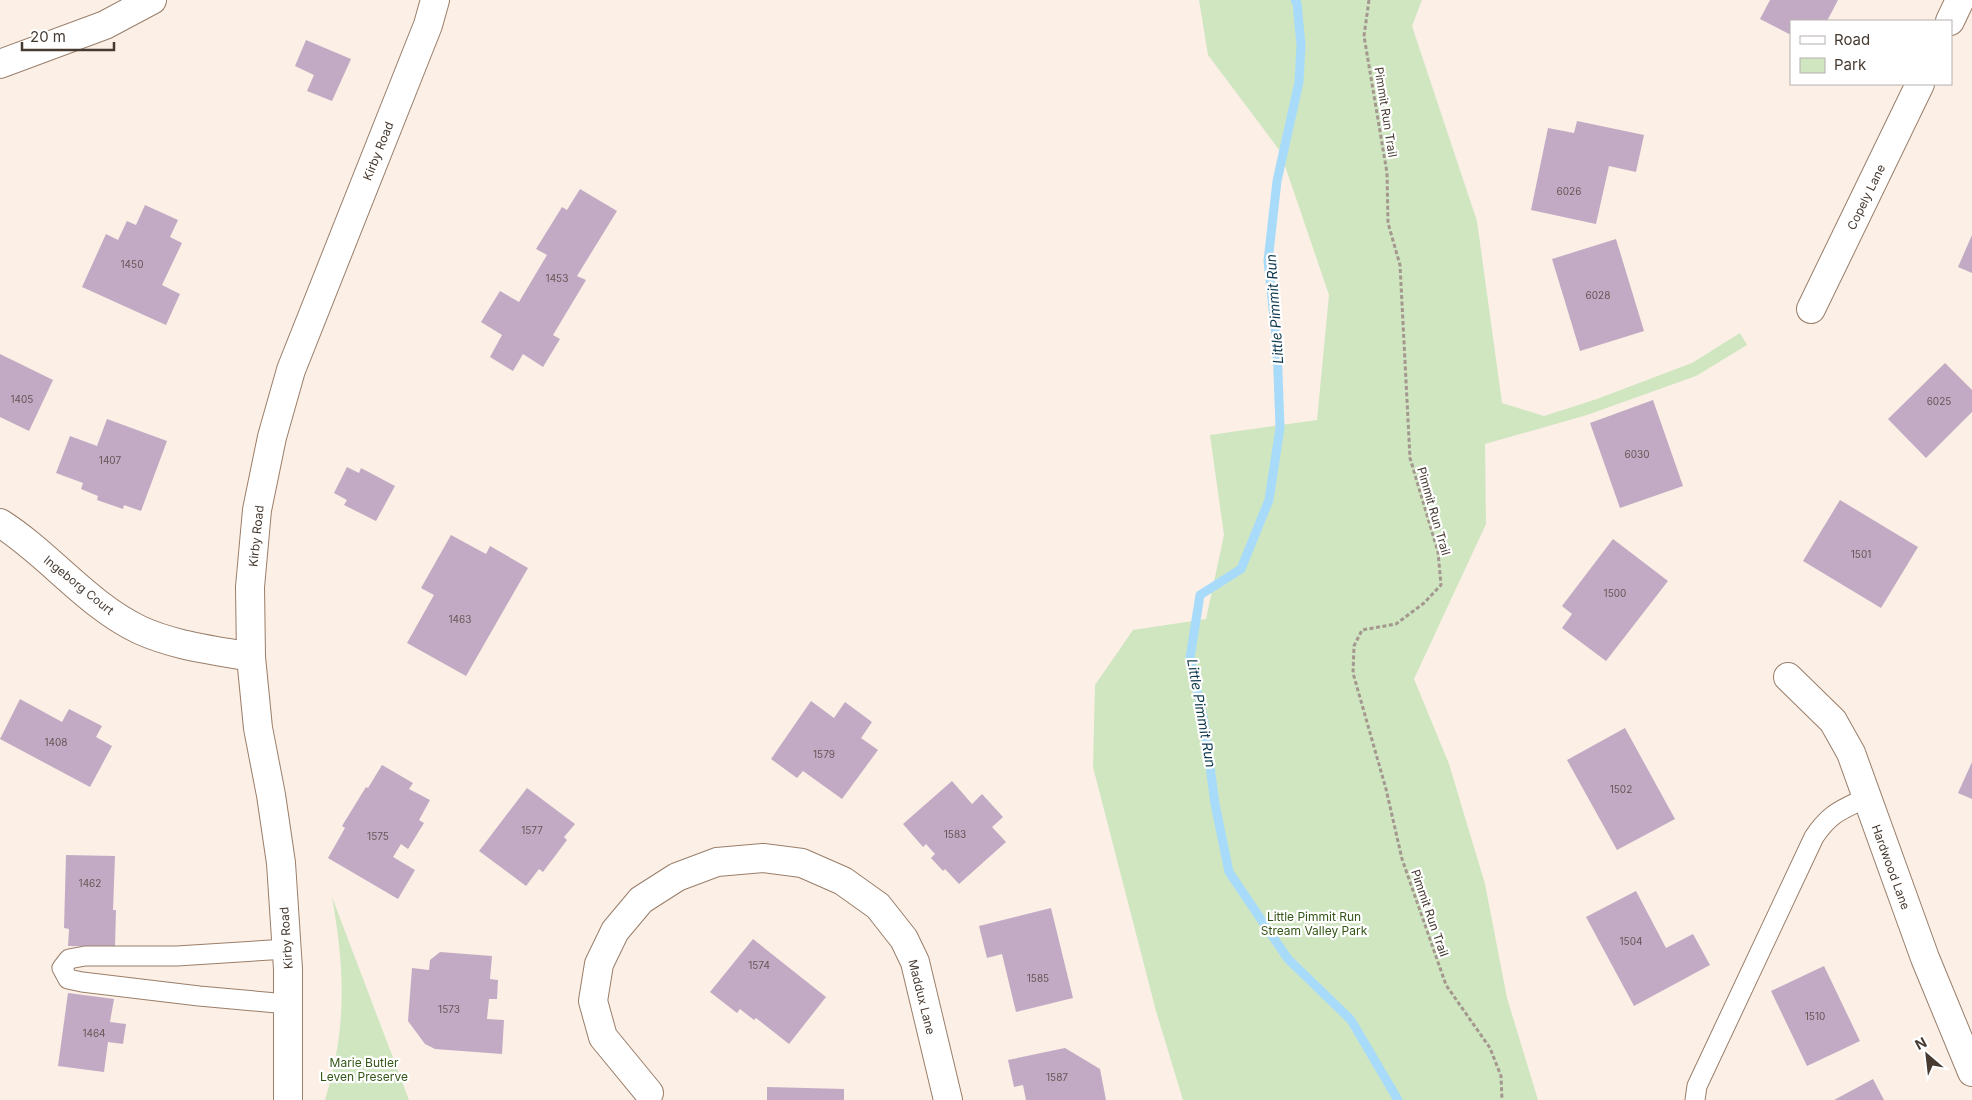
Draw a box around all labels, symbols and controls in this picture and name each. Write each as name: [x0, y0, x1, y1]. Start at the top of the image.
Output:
scale bar: [22, 20, 115, 52]
legend: [1790, 20, 1952, 85]
text: 20 m: [30, 27, 66, 46]
text: Road: [1834, 30, 1870, 49]
text: Park: [1834, 55, 1867, 74]
street label: Pimmit Run Trail: [1371, 66, 1401, 158]
street label: Kirby Road: [359, 119, 397, 183]
street label: Copely Lane: [1844, 162, 1888, 232]
house number: 6026: [1557, 185, 1581, 197]
water label: Little Pimmit Run: [1262, 254, 1286, 364]
house number: 1450: [121, 258, 143, 270]
house number: 1453: [546, 272, 568, 284]
house number: 6028: [1586, 289, 1610, 301]
house number: 1405: [11, 393, 33, 405]
house number: 6025: [1927, 395, 1951, 407]
house number: 6030: [1625, 448, 1650, 460]
house number: 1407: [99, 454, 121, 466]
street label: Pimmit Run Trail: [1414, 465, 1454, 557]
street label: Kirby Road: [245, 504, 267, 568]
house number: 1501: [1851, 548, 1871, 560]
street label: Ingeborg Court: [41, 552, 117, 618]
house number: 1500: [1604, 587, 1626, 599]
house number: 1463: [449, 613, 471, 625]
water label: Little Pimmit Run: [1184, 657, 1220, 769]
house number: 1408: [44, 736, 68, 748]
house number: 1579: [813, 748, 835, 760]
house number: 1502: [1610, 783, 1632, 795]
street label: Hardwood Lane: [1869, 822, 1913, 912]
house number: 1577: [521, 824, 543, 836]
house number: 1583: [944, 828, 966, 840]
house number: 1575: [367, 830, 389, 842]
street label: Pimmit Run Trail: [1408, 867, 1452, 959]
house number: 1462: [79, 877, 101, 889]
street label: Kirby Road: [276, 907, 296, 969]
park label: Little Pimmit Run Stream Valley Park: [1261, 909, 1368, 938]
house number: 1504: [1620, 935, 1642, 947]
street label: Maddux Lane: [905, 958, 939, 1036]
house number: 1574: [748, 959, 770, 971]
house number: 1585: [1027, 972, 1049, 984]
house number: 1573: [438, 1003, 460, 1015]
house number: 1510: [1805, 1010, 1825, 1022]
house number: 1464: [82, 1027, 106, 1039]
north arrow: [1902, 1030, 1952, 1080]
text: N: [1912, 1033, 1929, 1053]
park label: Marie Butler Leven Preserve: [320, 1055, 408, 1084]
house number: 1587: [1046, 1071, 1068, 1083]

